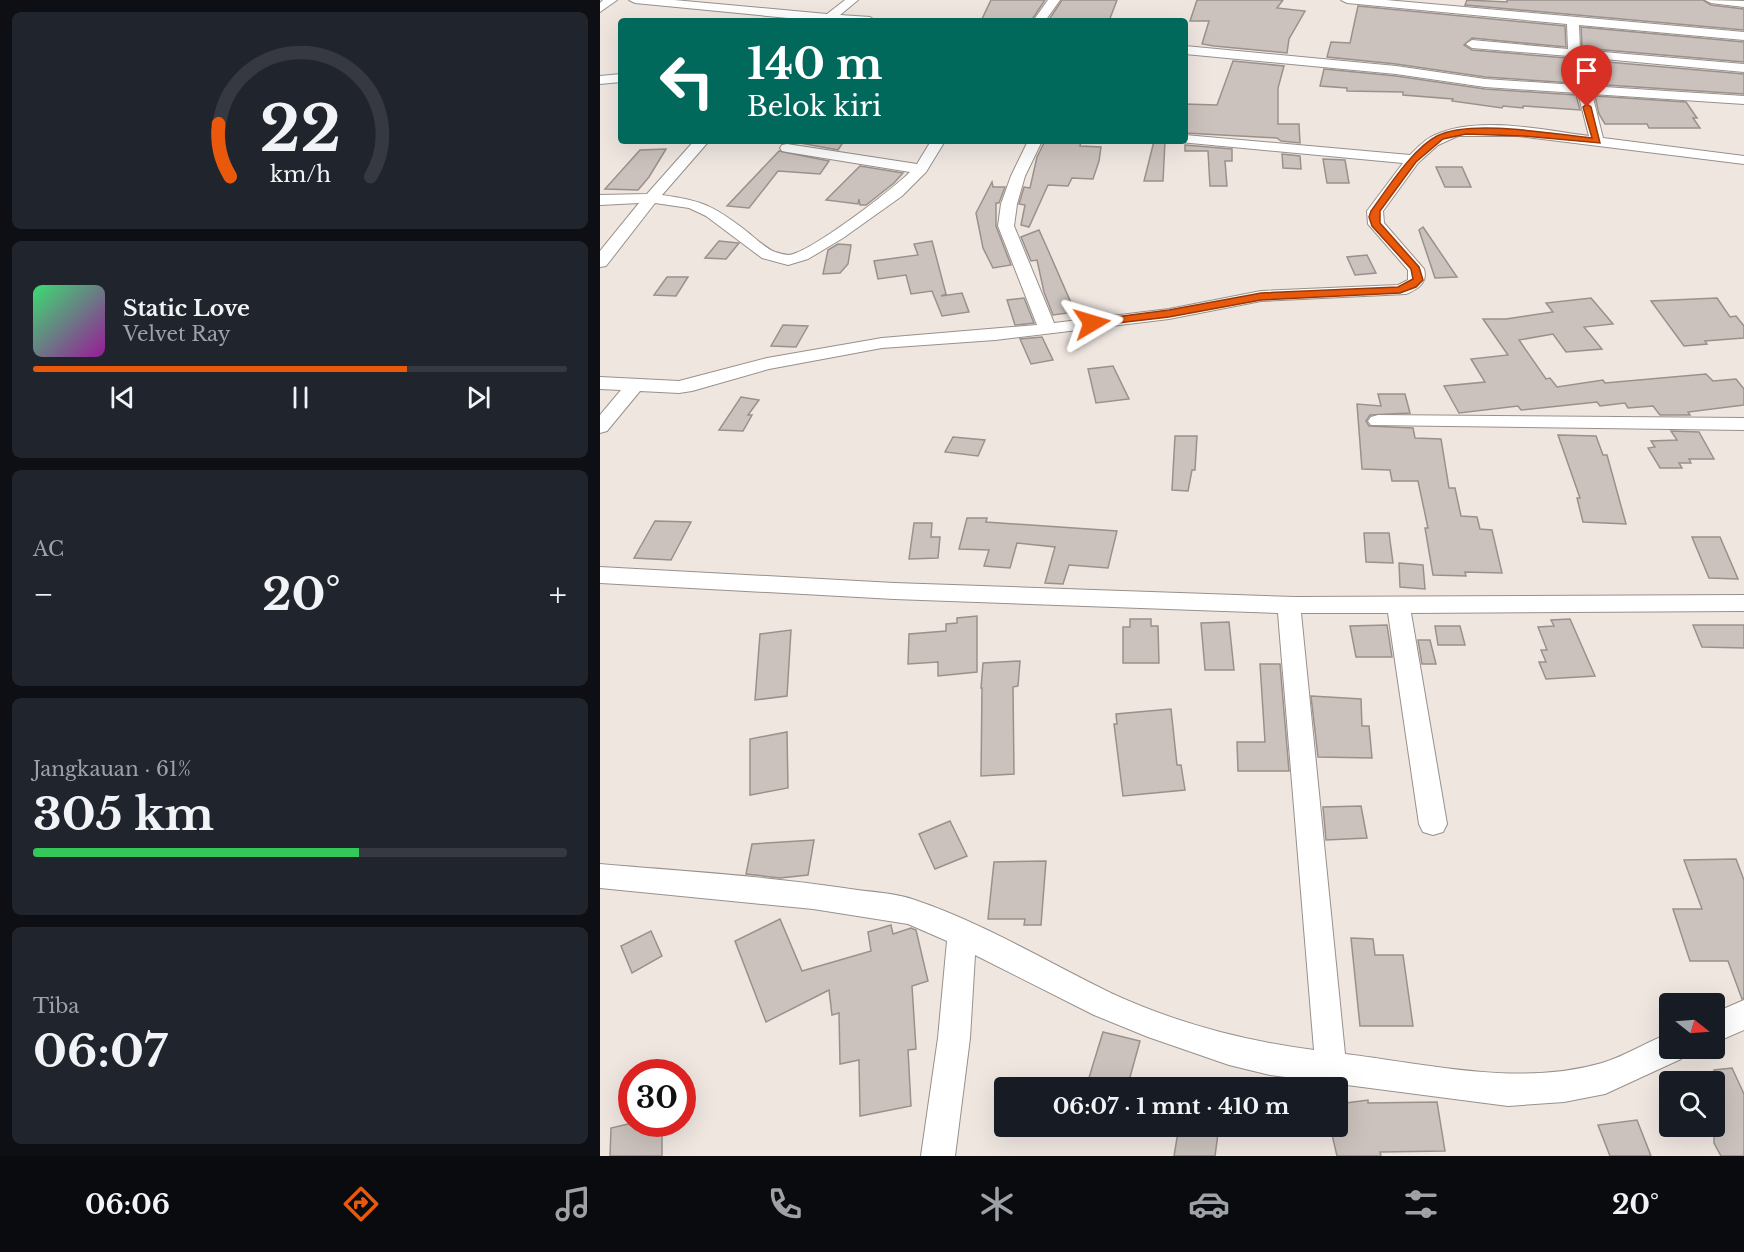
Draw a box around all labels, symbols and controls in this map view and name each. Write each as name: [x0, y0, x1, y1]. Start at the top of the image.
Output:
text: 140 m: [747, 38, 883, 90]
icon: left: [648, 42, 726, 120]
pin: [1561, 45, 1612, 107]
icon: arrive: [1570, 54, 1603, 87]
text: Belok kiri: [747, 90, 882, 123]
text: 22: [259, 91, 341, 169]
text: km/h: [270, 162, 331, 189]
position arrow: [1060, 291, 1124, 355]
text: Static Love: [123, 295, 250, 322]
text: Velvet Ray: [123, 322, 231, 346]
icon: previous: [106, 381, 139, 414]
icon: pause: [284, 381, 317, 414]
icon: next: [462, 381, 495, 414]
text: AC: [33, 537, 64, 561]
text: 20°: [262, 566, 341, 622]
text: −: [33, 574, 54, 615]
text: +: [549, 574, 567, 615]
text: Jangkauan · 61%: [33, 757, 191, 781]
text: 305 km: [33, 786, 214, 842]
north arrow: [1659, 993, 1725, 1059]
map controls: [1659, 993, 1725, 1137]
text: Tiba: [33, 994, 79, 1018]
text: 06:07: [33, 1023, 167, 1079]
speed limit sign: 30: [618, 1059, 696, 1137]
button: search: [1659, 1071, 1725, 1137]
text: 06:07 · 1 mnt · 410 m: [1053, 1093, 1289, 1120]
icon: directions: [340, 1183, 382, 1225]
icon: music: [552, 1183, 594, 1225]
icon: phone: [764, 1183, 806, 1225]
icon: climate: [976, 1183, 1018, 1225]
icon: car: [1188, 1183, 1230, 1225]
icon: filters: [1400, 1183, 1442, 1225]
text: 06:06: [85, 1188, 170, 1221]
text: 20°: [1612, 1188, 1659, 1221]

